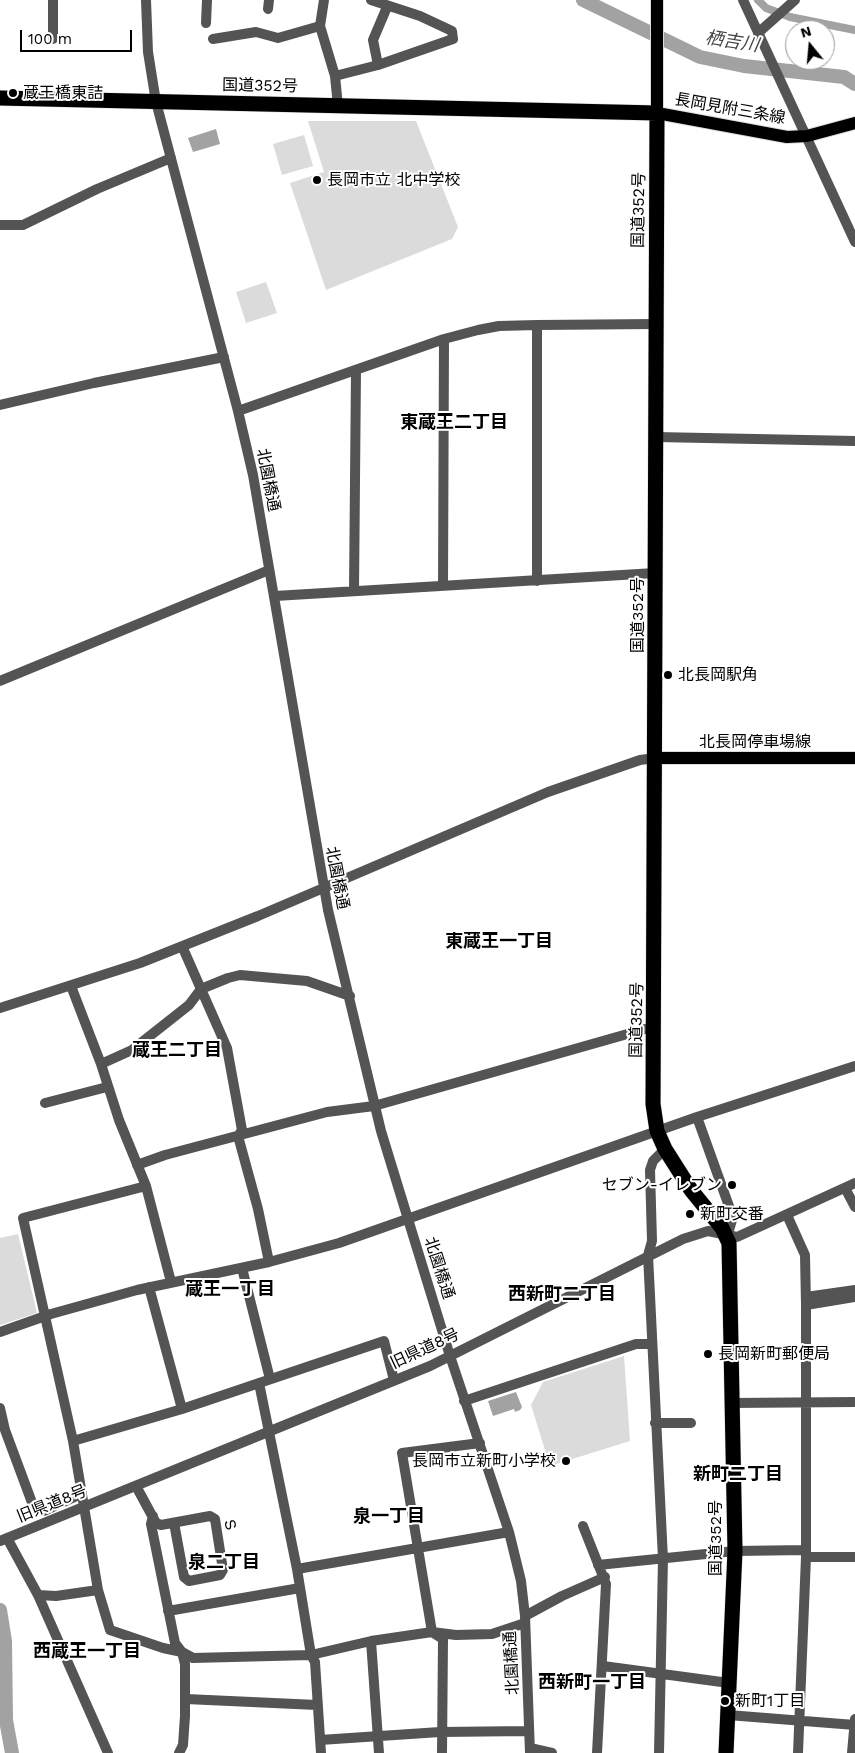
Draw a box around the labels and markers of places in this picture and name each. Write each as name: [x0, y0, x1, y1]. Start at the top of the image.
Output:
place label: 蔵王橋東詰: [23, 83, 103, 103]
marker: 蔵王橋東詰: [7, 87, 19, 99]
place label: 長岡市立 北中学校: [327, 170, 460, 190]
marker: 長岡市立 北中学校: [311, 174, 323, 186]
place label: 北長岡駅角: [678, 665, 758, 685]
marker: 北長岡駅角: [662, 669, 674, 681]
place label: セブン-イレブン: [602, 1175, 722, 1195]
marker: セブン-イレブン: [726, 1179, 738, 1191]
place label: 新町交番: [700, 1204, 764, 1224]
marker: 新町交番: [684, 1208, 696, 1220]
place label: 長岡新町郵便局: [718, 1344, 830, 1364]
marker: 長岡新町郵便局: [702, 1348, 714, 1360]
place label: 長岡市立新町小学校: [412, 1451, 556, 1471]
marker: 長岡市立新町小学校: [560, 1455, 572, 1467]
place label: 新町1丁目: [735, 1691, 805, 1711]
marker: 新町1丁目: [719, 1695, 731, 1707]

